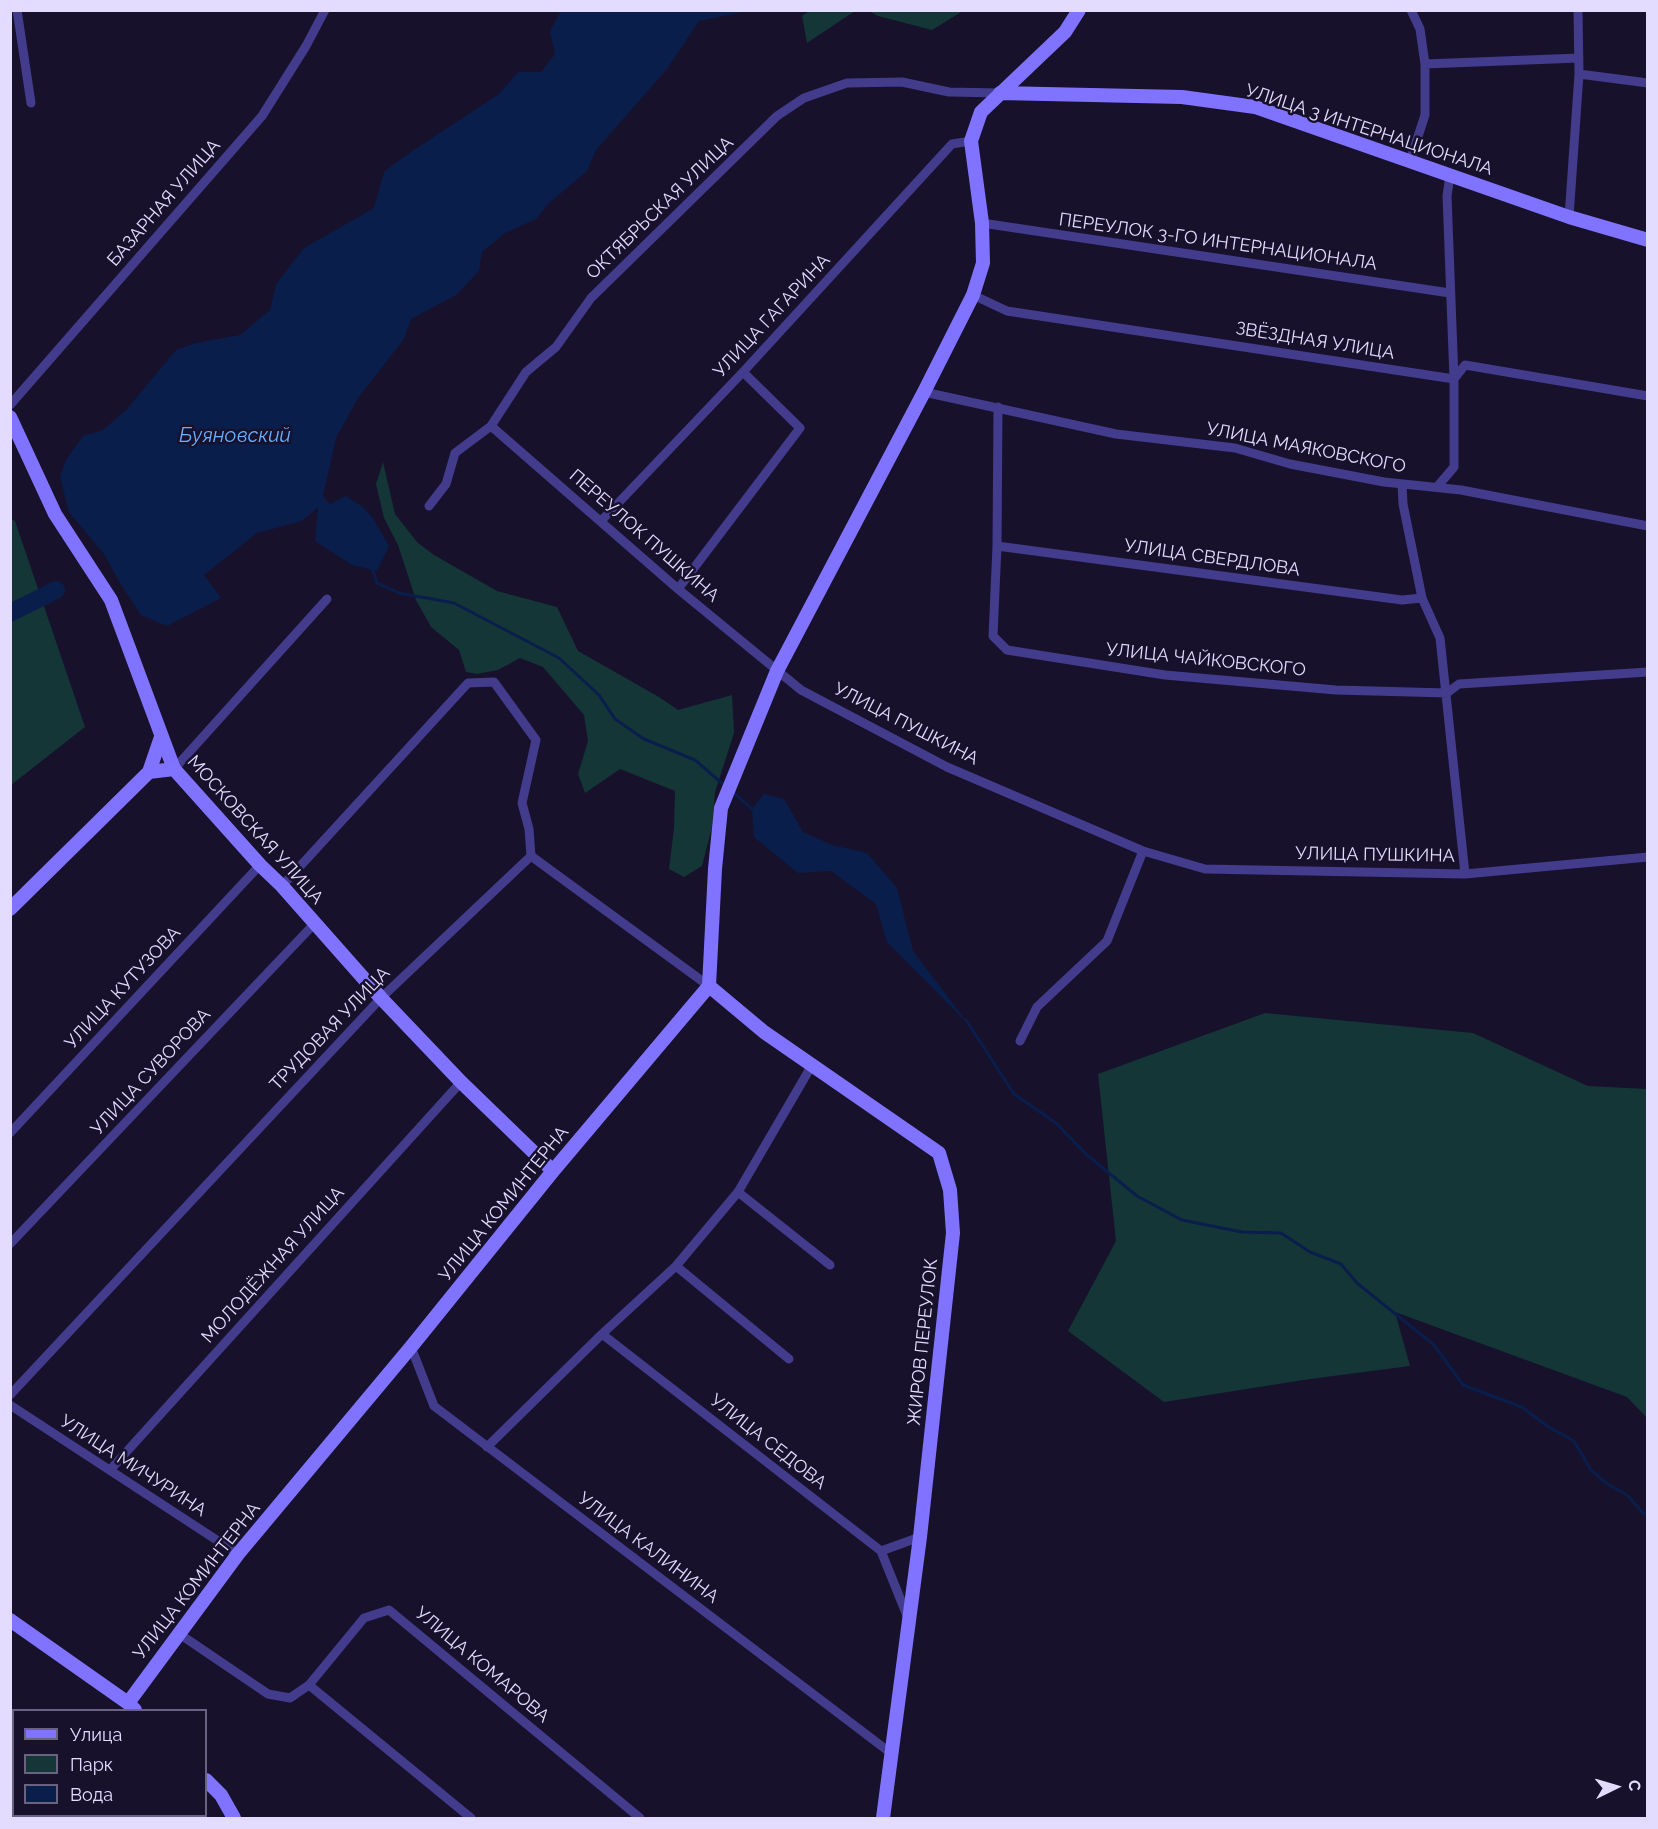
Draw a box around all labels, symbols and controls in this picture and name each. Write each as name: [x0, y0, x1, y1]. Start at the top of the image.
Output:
street label: УЛИЦА 3 ИНТЕРНАЦИОНАЛА: [1243, 80, 1495, 180]
street label: ОКТЯБРЬСКАЯ УЛИЦА: [582, 132, 738, 284]
street label: БАЗАРНАЯ УЛИЦА: [103, 135, 225, 271]
street label: ПЕРЕУЛОК 3-ГО ИНТЕРНАЦИОНАЛА: [1058, 209, 1378, 275]
street label: УЛИЦА ГАГАРИНА: [709, 250, 835, 382]
street label: ЗВЁЗДНАЯ УЛИЦА: [1234, 318, 1396, 364]
street label: УЛИЦА МАЯКОВСКОГО: [1204, 418, 1408, 478]
water label: Буяновский: [179, 424, 291, 448]
street label: ПЕРЕУЛОК ПУШКИНА: [565, 465, 723, 607]
street label: УЛИЦА СВЕРДЛОВА: [1123, 535, 1301, 581]
street label: УЛИЦА ЧАЙКОВСКОГО: [1105, 639, 1307, 681]
street label: УЛИЦА ПУШКИНА: [830, 678, 982, 770]
street label: МОСКОВСКАЯ УЛИЦА: [182, 751, 328, 909]
street label: УЛИЦА ПУШКИНА: [1295, 843, 1455, 867]
street label: УЛИЦА КУТУЗОВА: [61, 922, 185, 1054]
street label: ТРУДОВАЯ УЛИЦА: [265, 963, 395, 1095]
street label: УЛИЦА СУВОРОВА: [87, 1004, 215, 1140]
street label: УЛИЦА КОМИНТЕРНА: [435, 1122, 573, 1286]
street label: МОЛОДЁЖНАЯ УЛИЦА: [197, 1182, 349, 1348]
street label: ЖИРОВ ПЕРЕУЛОК: [903, 1257, 943, 1427]
street label: УЛИЦА СЕДОВА: [705, 1390, 831, 1494]
street label: УЛИЦА МИЧУРИНА: [56, 1411, 210, 1521]
street label: УЛИЦА КАЛИНИНА: [573, 1488, 723, 1608]
street label: УЛИЦА КОМИНТЕРНА: [129, 1498, 265, 1664]
street label: УЛИЦА КОМАРОВА: [410, 1603, 554, 1727]
legend: [12, 1709, 207, 1817]
text: Улица: [70, 1724, 122, 1745]
text: Парк: [70, 1754, 113, 1775]
north arrow: [1586, 1757, 1646, 1817]
text: С: [1624, 1779, 1644, 1792]
text: Вода: [70, 1784, 113, 1805]

